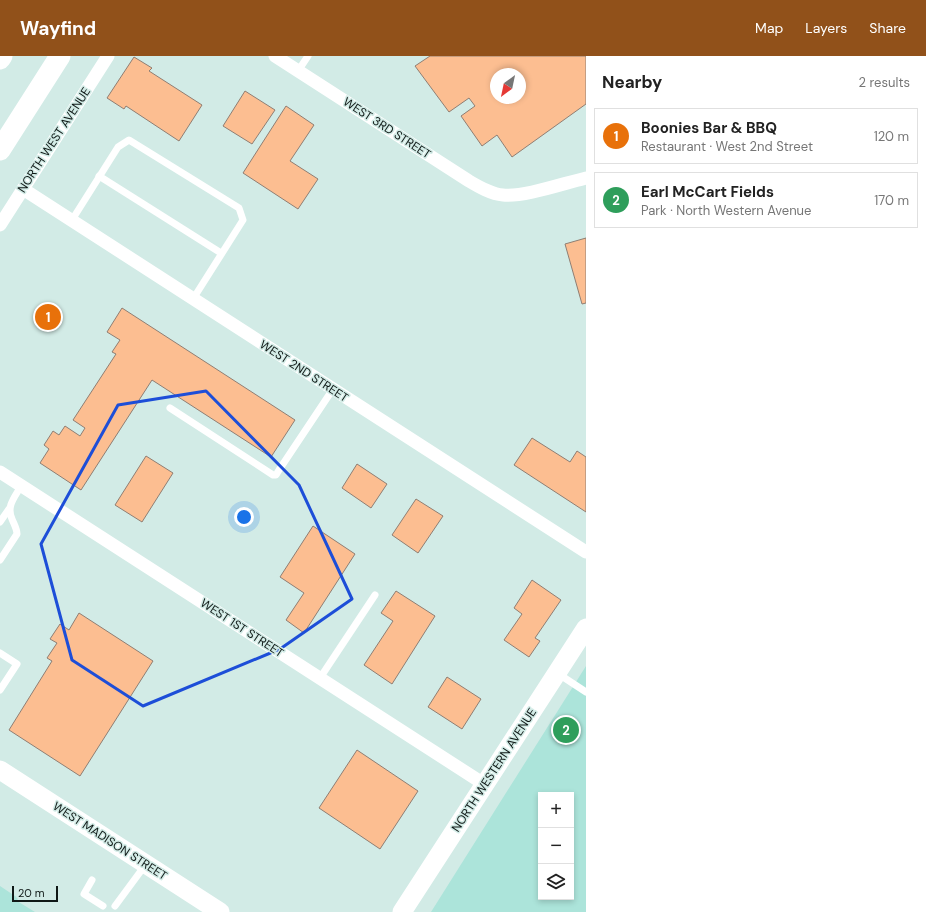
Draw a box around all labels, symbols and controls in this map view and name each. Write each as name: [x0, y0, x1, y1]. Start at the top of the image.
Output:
text: Wayfind: [20, 16, 96, 41]
text: Map: [755, 19, 783, 37]
text: Layers: [805, 19, 847, 37]
text: Share: [869, 19, 906, 37]
north arrow: [490, 68, 526, 104]
text: Nearby: [602, 71, 662, 93]
text: 2 results: [859, 74, 910, 91]
street label: NORTH WEST AVENUE: [14, 84, 94, 196]
street label: WEST 3RD STREET: [340, 94, 434, 163]
text: Boonies Bar & BBQ: [641, 118, 777, 138]
text: 1: [614, 128, 618, 145]
text: 120 m: [874, 128, 909, 145]
text: Restaurant · West 2nd Street: [641, 138, 813, 155]
text: Earl McCart Fields: [641, 182, 774, 202]
text: 2: [612, 192, 620, 209]
text: 170 m: [874, 192, 909, 209]
text: Park · North Western Avenue: [641, 202, 811, 219]
pin: 1: [35, 302, 61, 332]
street label: WEST 2ND STREET: [257, 336, 352, 406]
your location: [234, 507, 254, 527]
street label: WEST 1ST STREET: [197, 595, 287, 661]
street label: NORTH WESTERN AVENUE: [448, 705, 540, 835]
pin: 2: [553, 715, 579, 745]
map controls: [538, 792, 574, 900]
button: +: [538, 792, 574, 828]
street label: WEST MADISON STREET: [50, 798, 170, 884]
button: −: [538, 828, 574, 864]
button: layers: [538, 864, 574, 900]
scale bar: [12, 884, 58, 903]
text: 20 m: [18, 886, 44, 900]

